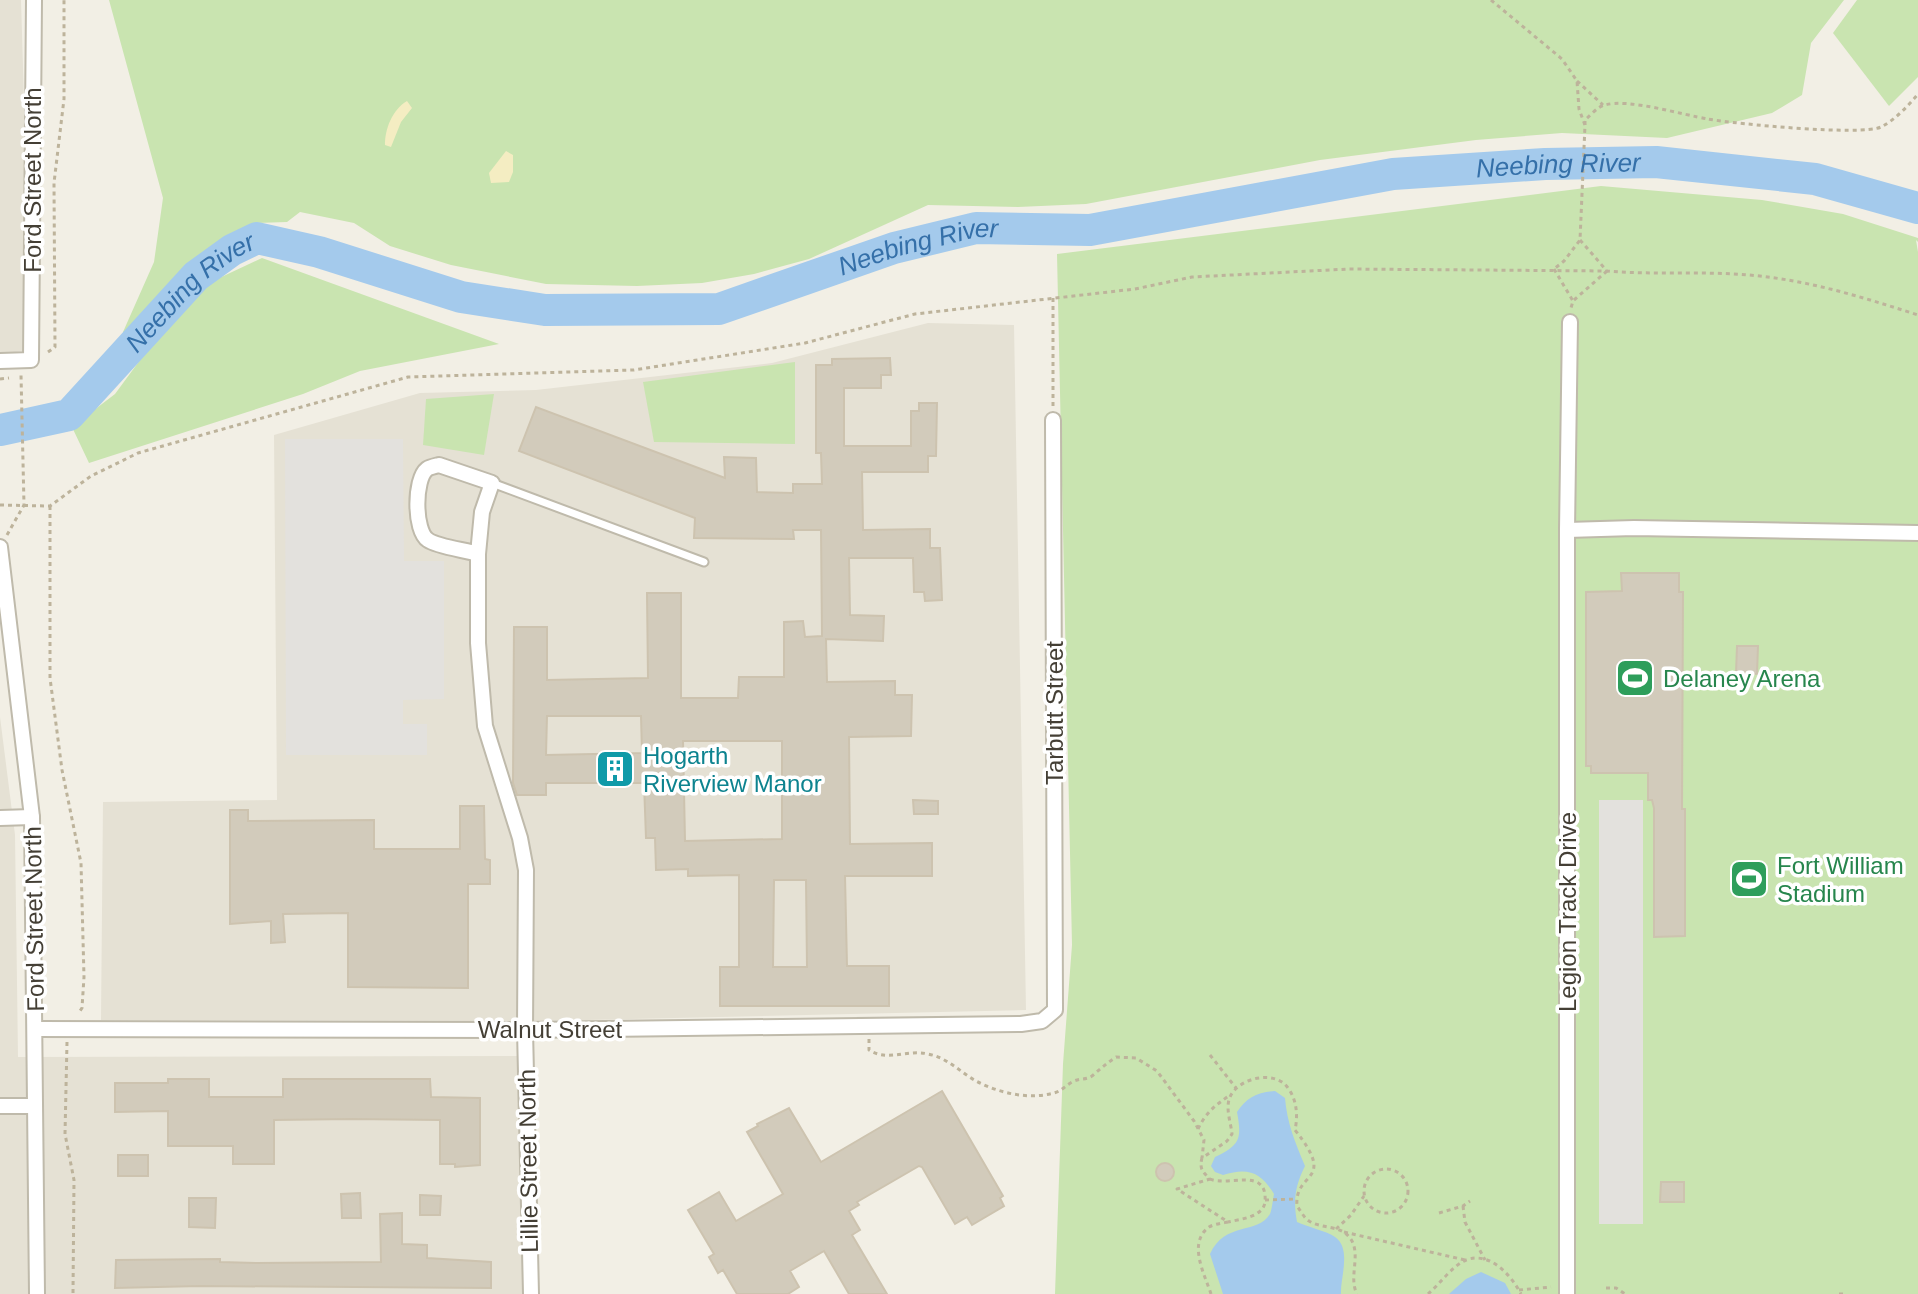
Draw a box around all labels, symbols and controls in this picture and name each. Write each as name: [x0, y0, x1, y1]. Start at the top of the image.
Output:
street label: Ford Street North: [19, 87, 46, 273]
water label: Neebing River: [1475, 147, 1642, 184]
water label: Neebing River: [834, 213, 1000, 281]
water label: Neebing River: [119, 226, 261, 358]
street label: Tarbutt Street: [1041, 641, 1068, 785]
sports icon: Delaney Arena: [1614, 657, 1656, 699]
place label: Delaney Arena: [1663, 665, 1821, 692]
place label: Hogarth Riverview Manor: [643, 742, 822, 797]
building icon: Hogarth Riverview Manor: [594, 748, 636, 790]
street label: Legion Track Drive: [1554, 812, 1581, 1012]
street label: Ford Street North: [19, 826, 49, 1012]
place label: Fort William Stadium: [1777, 852, 1904, 907]
sports icon: Fort William Stadium: [1728, 858, 1770, 900]
street label: Walnut Street: [478, 1016, 623, 1043]
street label: Lillie Street North: [513, 1069, 543, 1253]

